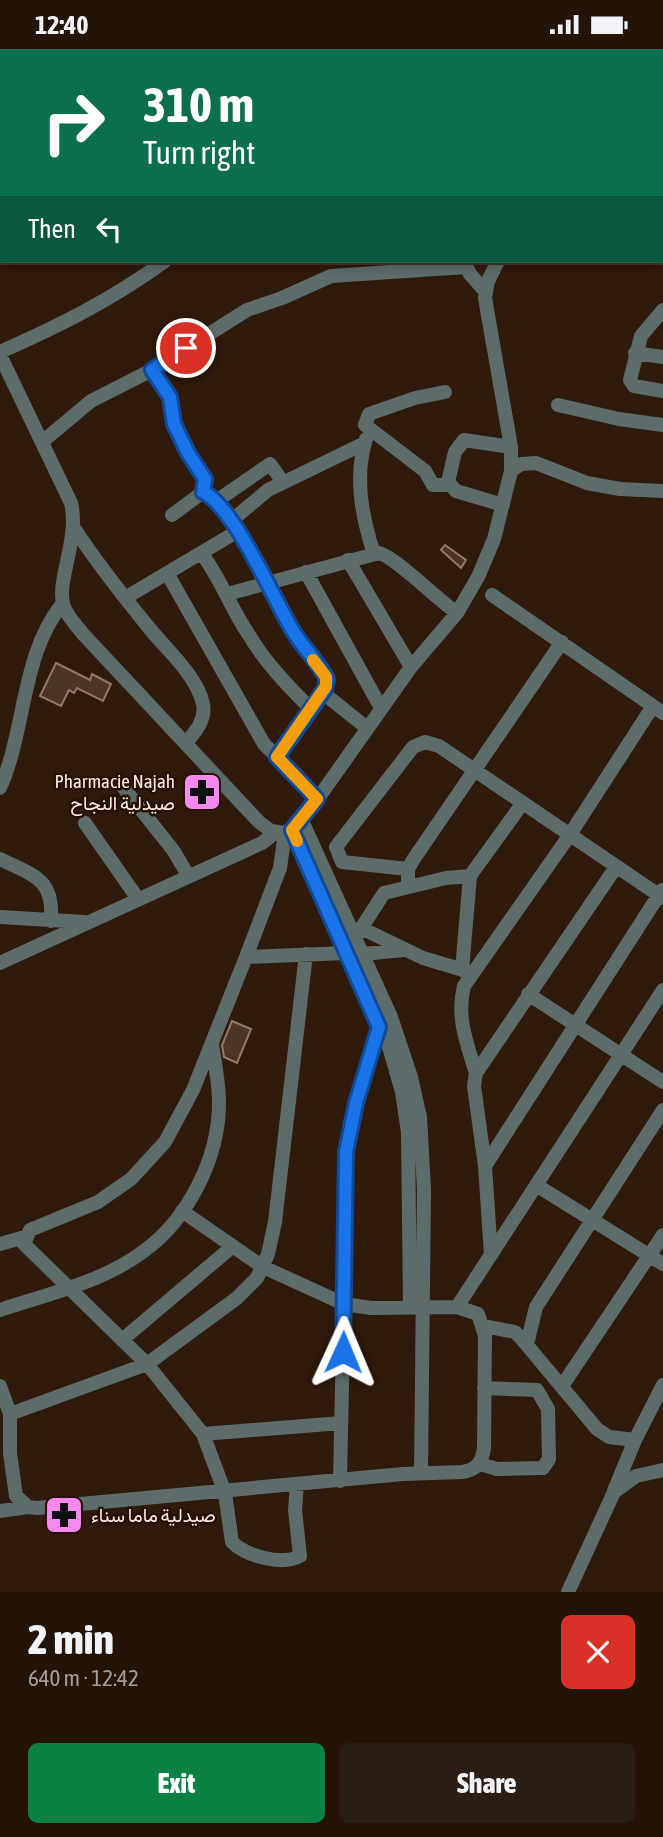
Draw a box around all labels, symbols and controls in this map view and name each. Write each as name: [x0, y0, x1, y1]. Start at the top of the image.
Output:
text: 12:40: [35, 10, 89, 40]
text: 310 m: [143, 76, 254, 132]
icon: right: [28, 77, 119, 168]
text: Turn right: [143, 134, 256, 171]
icon: left: [90, 210, 128, 248]
text: Then: [28, 214, 76, 244]
pin: [156, 318, 216, 378]
icon: arrive: [167, 329, 205, 367]
place label: Pharmacie Najah صيدلية النجاح: [54, 770, 175, 816]
pharmacy icon: Pharmacie Najah صيدلية النجاح: [181, 771, 223, 813]
position arrow: [306, 1315, 380, 1389]
pharmacy icon: صيدلية ماما سناء: [43, 1494, 85, 1536]
place label: صيدلية ماما سناء: [91, 1504, 216, 1527]
text: 2 min: [28, 1615, 114, 1663]
button: close: [561, 1615, 635, 1689]
text: 640 m · 12:42: [28, 1665, 139, 1691]
button: Exit: [28, 1743, 325, 1823]
button: Share: [339, 1743, 635, 1823]

